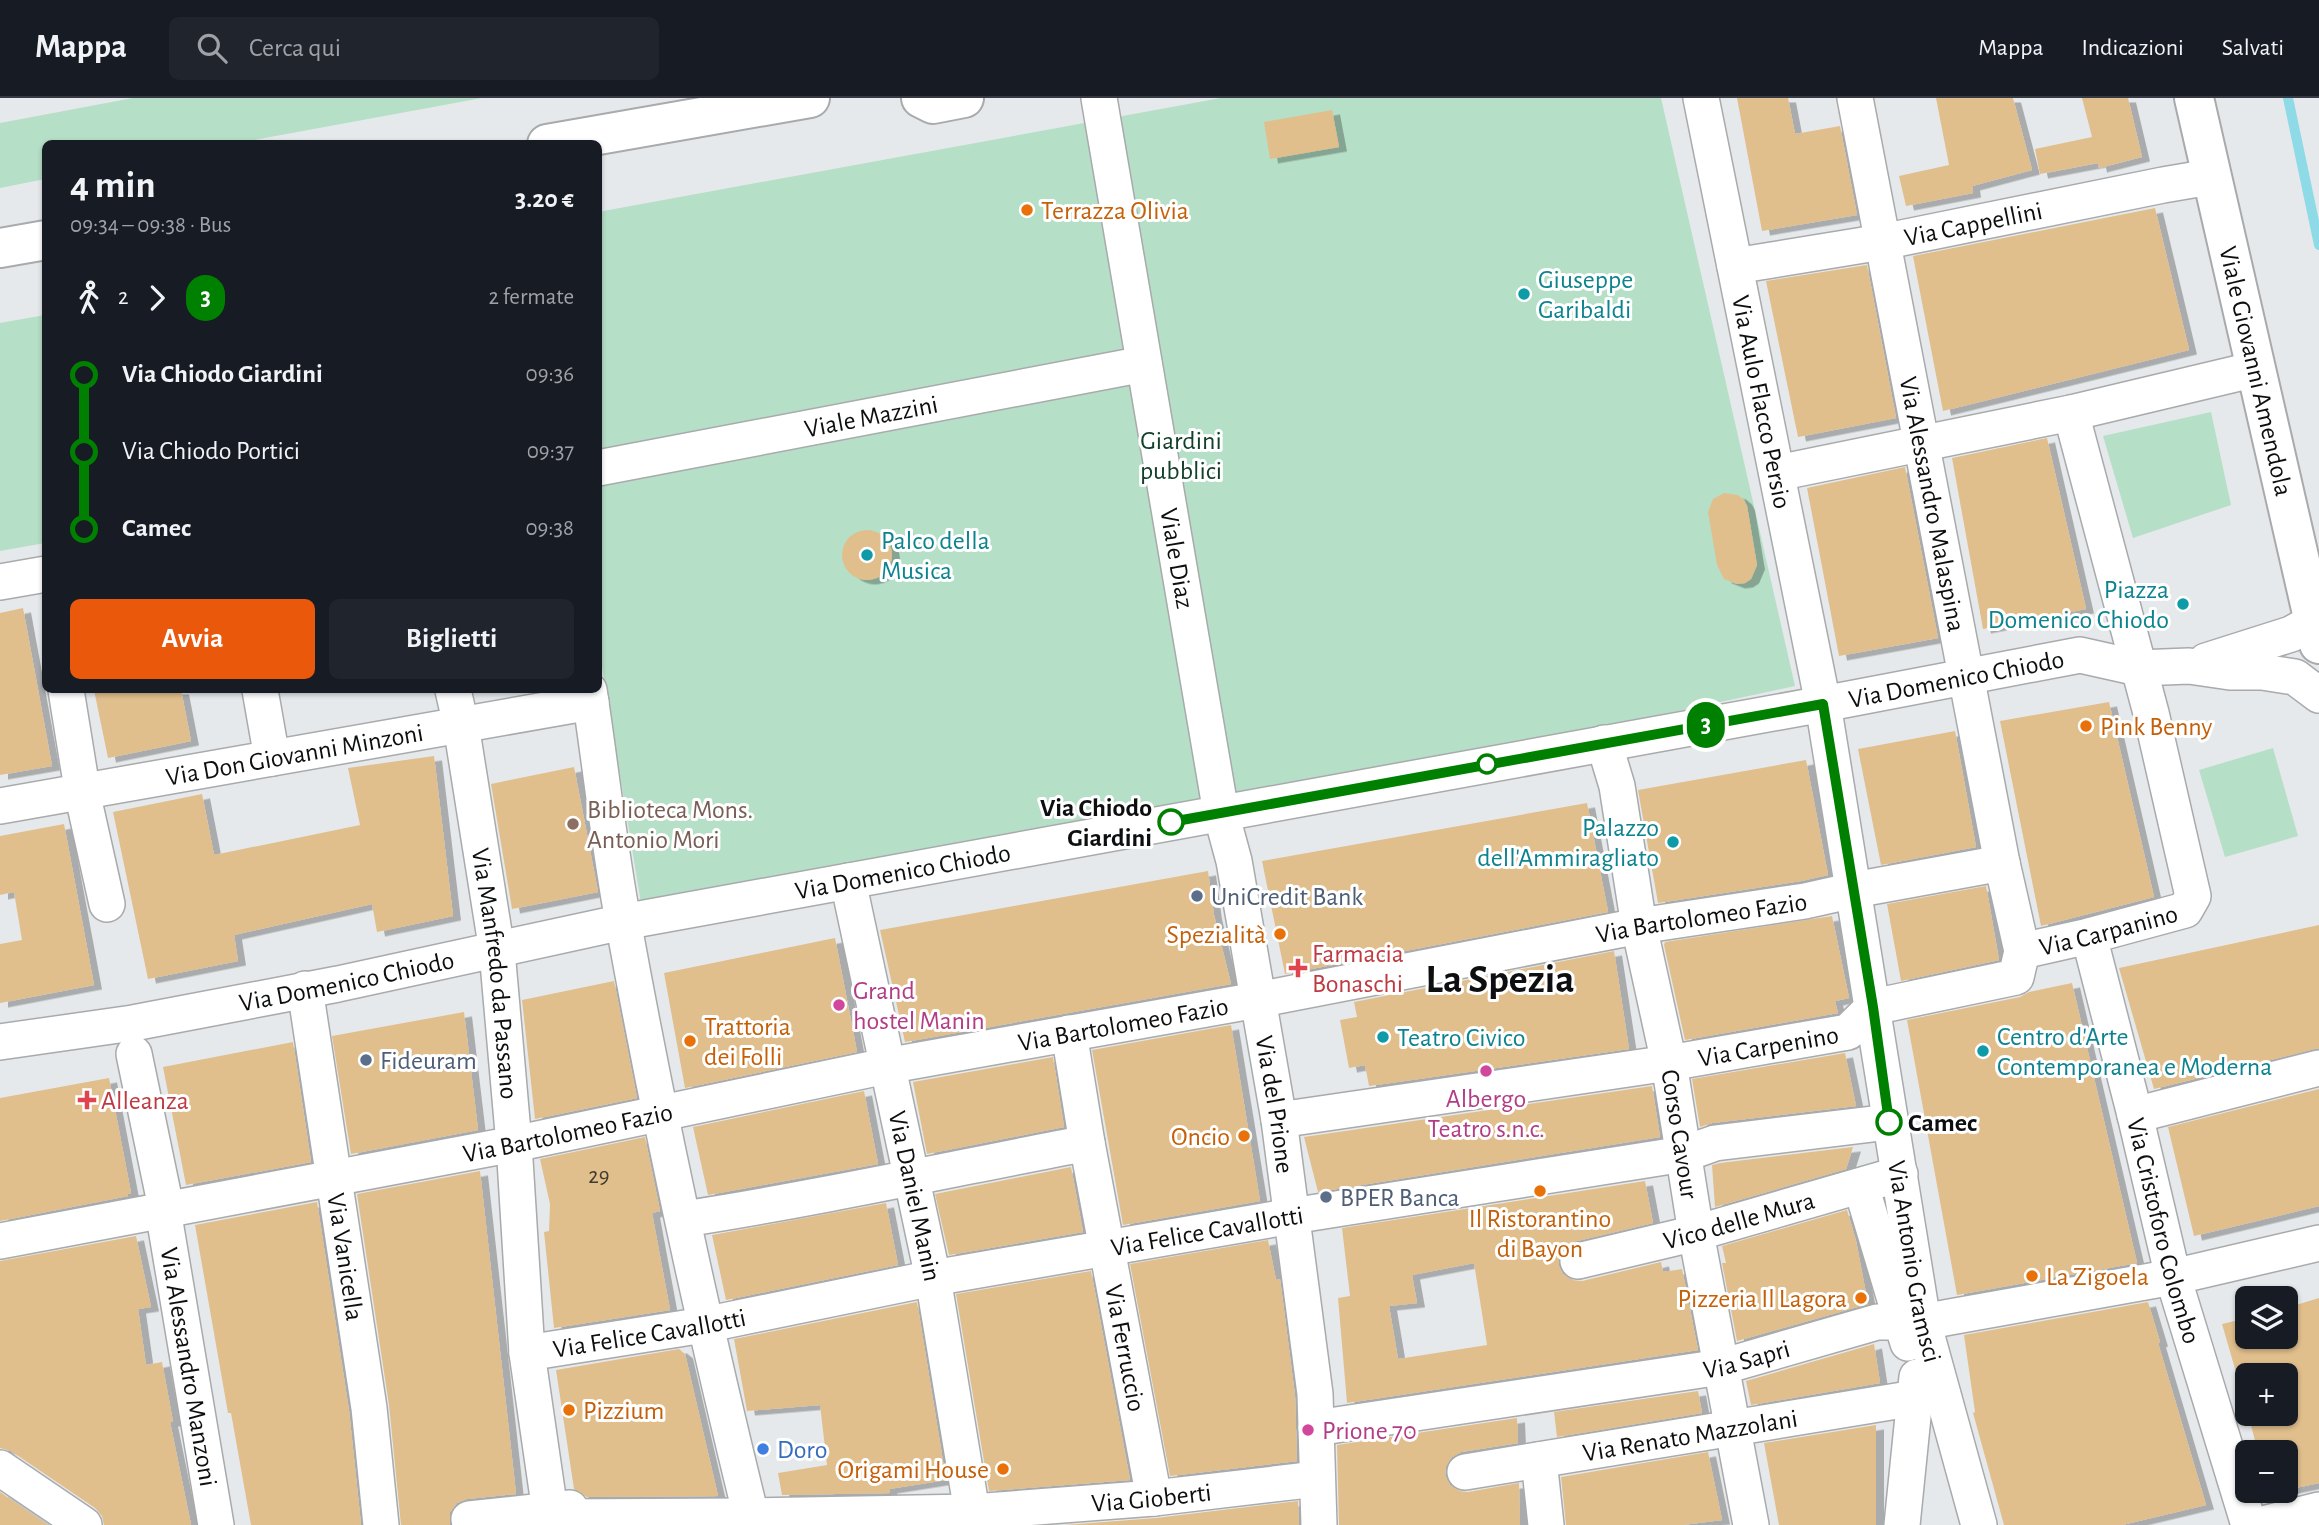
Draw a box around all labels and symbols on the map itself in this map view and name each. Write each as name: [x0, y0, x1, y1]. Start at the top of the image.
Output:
place label: Terrazza Olivia: [1041, 198, 1189, 224]
street label: Via Cappellini: [1902, 198, 2045, 251]
marker: Terrazza Olivia: [1019, 202, 1035, 218]
street label: Viale Giovanni Amendola: [2214, 244, 2297, 498]
place label: Giuseppe Garibaldi: [1538, 267, 1633, 323]
marker: Giuseppe Garibaldi: [1516, 286, 1532, 302]
street label: Via Aulo Flacco Persio: [1727, 293, 1795, 511]
street label: Via Alessandro Malaspina: [1895, 374, 1970, 634]
street label: Viale Mazzini: [802, 392, 940, 442]
park label: Giardini pubblici: [1140, 428, 1222, 484]
street label: Viale Diaz: [1155, 506, 1198, 611]
place label: Palco della Musica: [881, 528, 990, 584]
marker: Palco della Musica: [859, 547, 875, 563]
place label: Piazza Domenico Chiodo: [1988, 577, 2169, 633]
marker: Piazza Domenico Chiodo: [2175, 596, 2191, 612]
street label: Via Domenico Chiodo: [1847, 646, 2066, 713]
line badge: 3: [1683, 702, 1729, 748]
place label: Pink Benny: [2100, 714, 2212, 740]
marker: Pink Benny: [2078, 718, 2094, 734]
street label: Via Don Giovanni Minzoni: [164, 720, 425, 791]
unlabelled marker: [1477, 754, 1497, 774]
place label: Via Chiodo Giardini: [1040, 795, 1152, 851]
place label: Biblioteca Mons. Antonio Mori: [587, 797, 753, 853]
marker: Via Chiodo Giardini: [1158, 809, 1184, 835]
place label: Palazzo dell'Ammiragliato: [1477, 815, 1659, 871]
marker: Biblioteca Mons. Antonio Mori: [565, 816, 581, 832]
marker: Palazzo dell'Ammiragliato: [1665, 834, 1681, 850]
street label: Via Domenico Chiodo: [793, 840, 1013, 904]
street label: Via Manfredo da Passano: [467, 846, 522, 1100]
place label: UniCredit Bank: [1211, 884, 1363, 910]
marker: UniCredit Bank: [1189, 888, 1205, 904]
street label: Via Bartolomeo Fazio: [1594, 889, 1809, 948]
street label: Via Carpanino: [2037, 901, 2181, 961]
place label: Spezialità: [1166, 922, 1266, 948]
marker: Spezialità: [1272, 926, 1288, 942]
place label: Farmacia Bonaschi: [1312, 941, 1404, 997]
street label: Via Domenico Chiodo: [237, 947, 457, 1017]
marker: Farmacia Bonaschi: [1290, 960, 1306, 976]
district label: La Spezia: [1426, 960, 1574, 1000]
place label: Grand hostel Manin: [853, 978, 985, 1034]
street label: Via Bartolomeo Fazio: [1016, 993, 1231, 1056]
marker: Grand hostel Manin: [831, 997, 847, 1013]
place label: Trattoria dei Folli: [704, 1014, 791, 1070]
street label: Via Carpenino: [1696, 1022, 1841, 1072]
place label: Centro d'Arte Contemporanea e Moderna: [1997, 1024, 2272, 1080]
place label: Teatro Civico: [1397, 1025, 1526, 1051]
marker: Teatro Civico: [1375, 1029, 1391, 1045]
marker: Trattoria dei Folli: [682, 1033, 698, 1049]
street label: Via del Prione: [1251, 1034, 1298, 1175]
marker: Centro d'Arte Contemporanea e Moderna: [1975, 1043, 1991, 1059]
place label: Fideuram: [380, 1048, 477, 1074]
marker: Fideuram: [358, 1052, 374, 1068]
marker: Albergo Teatro s.n.c.: [1478, 1063, 1494, 1079]
street label: Corso Cavour: [1656, 1068, 1703, 1202]
place label: Albergo Teatro s.n.c.: [1427, 1086, 1545, 1142]
place label: Alleanza: [101, 1088, 189, 1114]
marker: Alleanza: [79, 1092, 95, 1108]
street label: Via Bartolomeo Fazio: [461, 1099, 675, 1167]
street label: Via Daniel Manin: [884, 1109, 945, 1284]
marker: Camec: [1876, 1109, 1902, 1135]
place label: Camec: [1908, 1110, 1977, 1136]
street label: Via Cristoforo Colombo: [2122, 1115, 2205, 1347]
place label: Oncio: [1171, 1124, 1230, 1150]
marker: Oncio: [1236, 1128, 1252, 1144]
street label: Via Antonio Gramsci: [1883, 1159, 1945, 1365]
house number: 29: [588, 1165, 610, 1188]
marker: Il Ristorantino di Bayon: [1532, 1183, 1548, 1199]
place label: BPER Banca: [1340, 1185, 1460, 1211]
street label: Vico delle Mura: [1661, 1187, 1818, 1254]
marker: BPER Banca: [1318, 1189, 1334, 1205]
street label: Via Vanicella: [322, 1191, 368, 1323]
street label: Via Felice Cavallotti: [1109, 1202, 1305, 1261]
place label: Il Ristorantino di Bayon: [1469, 1206, 1611, 1262]
street label: Via Alessandro Manzoni: [155, 1245, 221, 1489]
place label: La Zigoela: [2046, 1264, 2149, 1290]
marker: La Zigoela: [2024, 1268, 2040, 1284]
street label: Via Ferruccio: [1100, 1282, 1149, 1414]
place label: Pizzeria Il Lagora: [1677, 1286, 1847, 1312]
marker: Pizzeria Il Lagora: [1853, 1290, 1869, 1306]
street label: Via Felice Cavallotti: [551, 1305, 748, 1363]
street label: Via Sapri: [1701, 1336, 1793, 1384]
place label: Pizzium: [583, 1398, 664, 1424]
marker: Pizzium: [561, 1402, 577, 1418]
street label: Via Renato Mazzolani: [1581, 1406, 1799, 1466]
place label: Prione 70: [1322, 1418, 1417, 1444]
marker: Prione 70: [1300, 1422, 1316, 1438]
place label: Doro: [777, 1437, 827, 1463]
marker: Doro: [755, 1441, 771, 1457]
place label: Origami House: [837, 1457, 989, 1483]
marker: Origami House: [995, 1461, 1011, 1477]
street label: Via Gioberti: [1091, 1479, 1213, 1517]

